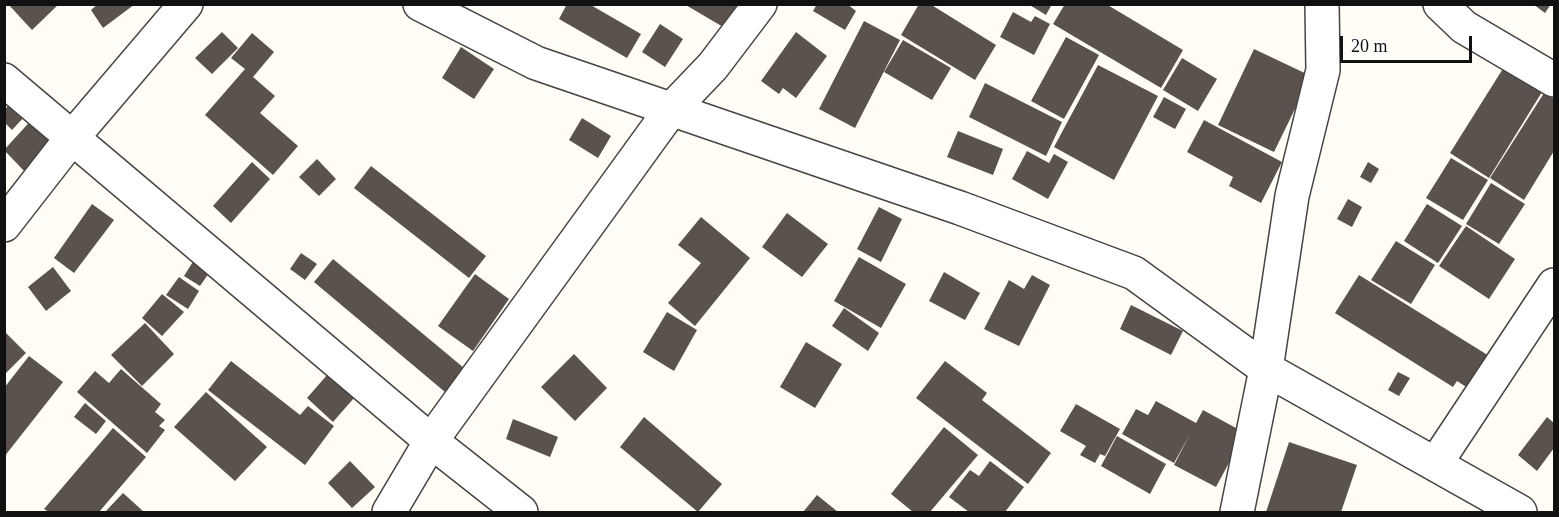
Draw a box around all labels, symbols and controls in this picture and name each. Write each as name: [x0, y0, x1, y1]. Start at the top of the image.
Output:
scale bar: [1343, 24, 1475, 62]
text: 20 m: [1351, 36, 1388, 56]

